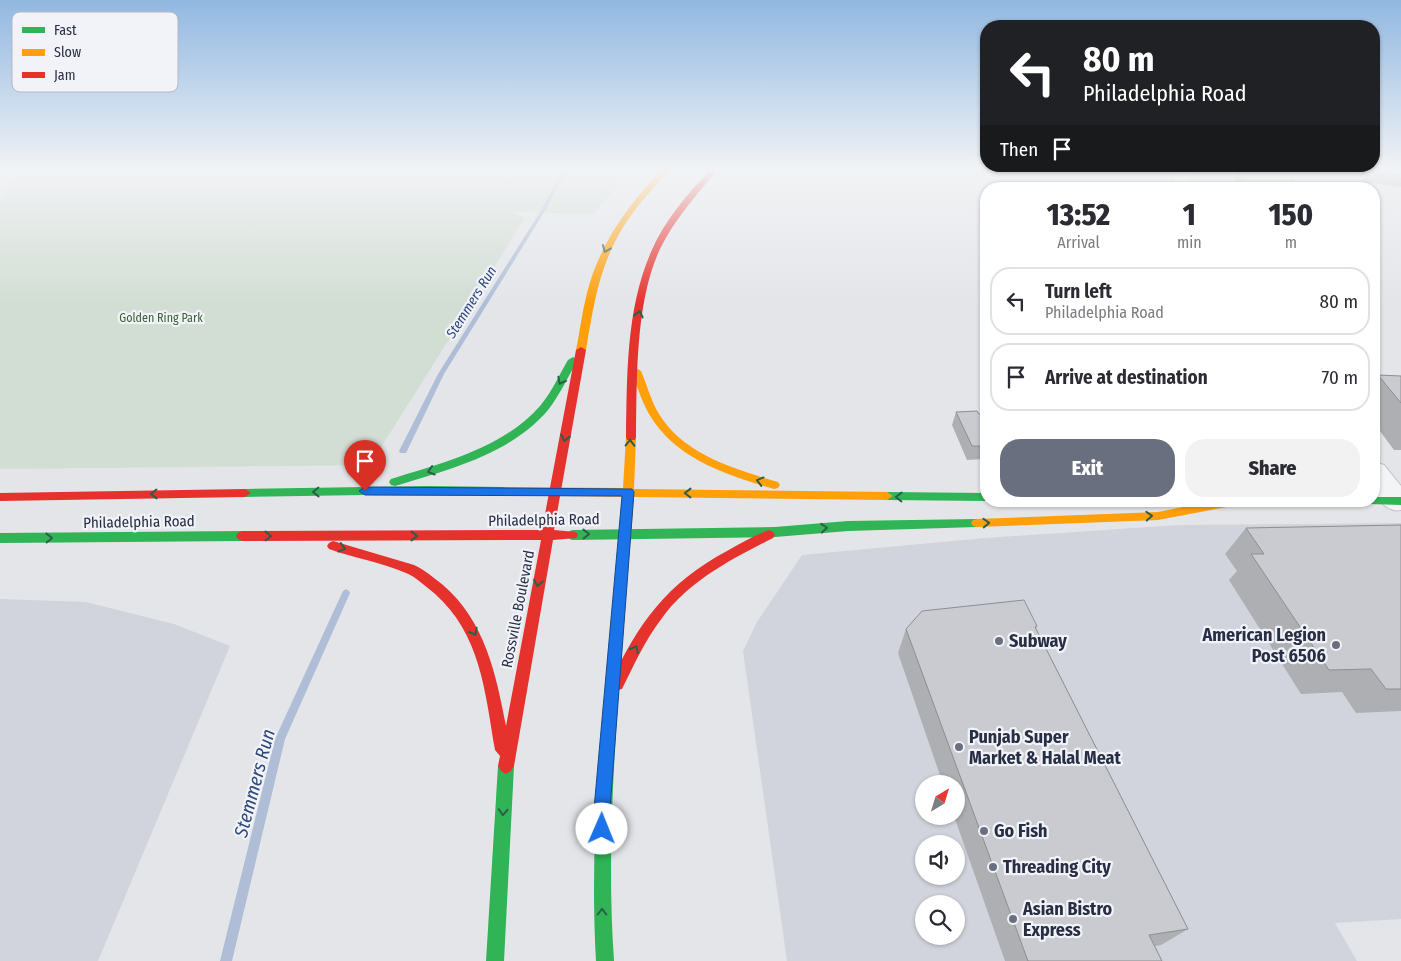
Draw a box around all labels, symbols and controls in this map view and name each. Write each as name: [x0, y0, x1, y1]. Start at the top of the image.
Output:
legend: [12, 12, 178, 92]
text: Fast: [54, 22, 77, 39]
text: 80 m: [1083, 38, 1155, 80]
icon: left: [1000, 40, 1065, 105]
text: Slow: [54, 44, 81, 61]
text: Jam: [54, 67, 75, 84]
text: Philadelphia Road: [1083, 80, 1247, 107]
icon: arrive: [1048, 135, 1076, 163]
text: Then: [1000, 138, 1038, 161]
text: 13:52: [1047, 197, 1110, 233]
text: 1: [1183, 197, 1196, 233]
text: 150: [1269, 197, 1313, 233]
text: Arrival: [1057, 233, 1100, 252]
text: min: [1177, 233, 1202, 252]
text: m: [1285, 233, 1297, 252]
one-way arrow: [602, 244, 613, 253]
water label: Stemmers Run: [442, 263, 500, 342]
text: Turn left: [1045, 280, 1112, 303]
icon: left: [1002, 287, 1030, 315]
text: 80 m: [1320, 290, 1358, 313]
text: Philadelphia Road: [1045, 303, 1164, 322]
one-way arrow: [633, 309, 644, 318]
park label: Golden Ring Park: [119, 311, 203, 325]
icon: arrive: [1002, 363, 1030, 391]
text: Arrive at destination: [1045, 366, 1208, 389]
text: 70 m: [1322, 366, 1358, 389]
one-way arrow: [557, 376, 567, 385]
one-way arrow: [561, 434, 571, 442]
one-way arrow: [625, 439, 635, 446]
button: Exit: [1000, 439, 1175, 497]
button: Share: [1185, 439, 1360, 497]
pin: [344, 440, 386, 491]
icon: arrive: [351, 447, 379, 475]
one-way arrow: [427, 465, 436, 475]
one-way arrow: [755, 476, 764, 487]
one-way arrow: [312, 487, 320, 497]
one-way arrow: [684, 487, 692, 498]
one-way arrow: [149, 489, 157, 499]
one-way arrow: [894, 492, 902, 502]
street label: Philadelphia Road: [488, 510, 600, 530]
one-way arrow: [1145, 511, 1153, 522]
street label: Philadelphia Road: [83, 512, 195, 532]
one-way arrow: [983, 518, 991, 529]
one-way arrow: [820, 523, 828, 534]
one-way arrow: [582, 529, 590, 540]
one-way arrow: [265, 531, 273, 541]
one-way arrow: [410, 531, 418, 541]
one-way arrow: [45, 533, 53, 543]
one-way arrow: [337, 543, 346, 553]
street label: Rossville Boulevard: [498, 549, 538, 669]
one-way arrow: [533, 578, 544, 587]
place label: American Legion Post 6506: [1202, 624, 1326, 667]
one-way arrow: [468, 627, 478, 636]
place label: Subway: [1009, 630, 1067, 652]
marker: Subway: [993, 635, 1005, 647]
marker: American Legion Post 6506: [1330, 639, 1342, 651]
one-way arrow: [629, 645, 639, 654]
place label: Punjab Super Market & Halal Meat: [969, 726, 1122, 769]
water label: Stemmers Run: [229, 727, 280, 841]
marker: Punjab Super Market & Halal Meat: [953, 741, 965, 753]
north arrow: [915, 775, 965, 825]
map controls: [915, 775, 965, 945]
position arrow: [575, 802, 627, 854]
one-way arrow: [498, 808, 509, 816]
place label: Go Fish: [994, 820, 1047, 842]
marker: Go Fish: [978, 825, 990, 837]
button: sound: [915, 835, 965, 885]
place label: Threading City: [1003, 856, 1111, 878]
marker: Threading City: [987, 861, 999, 873]
button: search: [915, 895, 965, 945]
place label: Asian Bistro Express: [1022, 898, 1112, 941]
one-way arrow: [597, 908, 607, 916]
marker: Asian Bistro Express: [1007, 913, 1019, 925]

